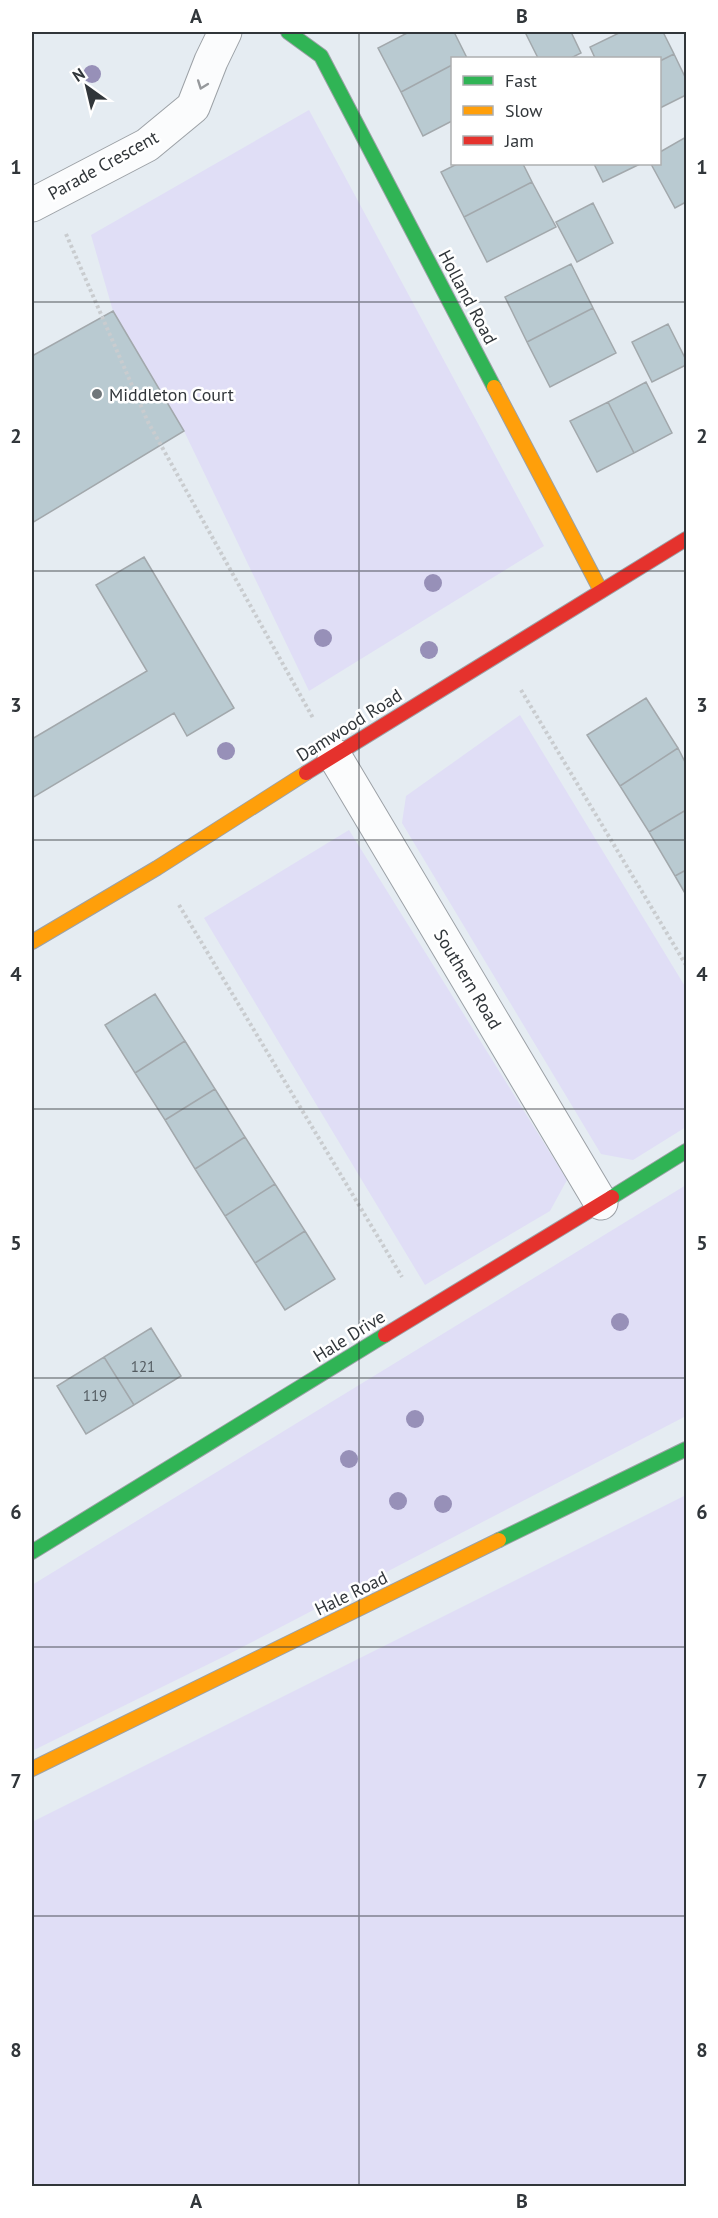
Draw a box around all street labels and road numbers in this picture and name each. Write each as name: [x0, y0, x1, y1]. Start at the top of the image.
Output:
street label: Parade Crescent: [44, 125, 162, 205]
street label: Holland Road: [434, 246, 502, 348]
street label: Damwood Road: [292, 683, 406, 767]
street label: Southern Road: [429, 925, 507, 1033]
street label: Hale Drive: [309, 1305, 389, 1367]
street label: Hale Road: [311, 1565, 391, 1621]

